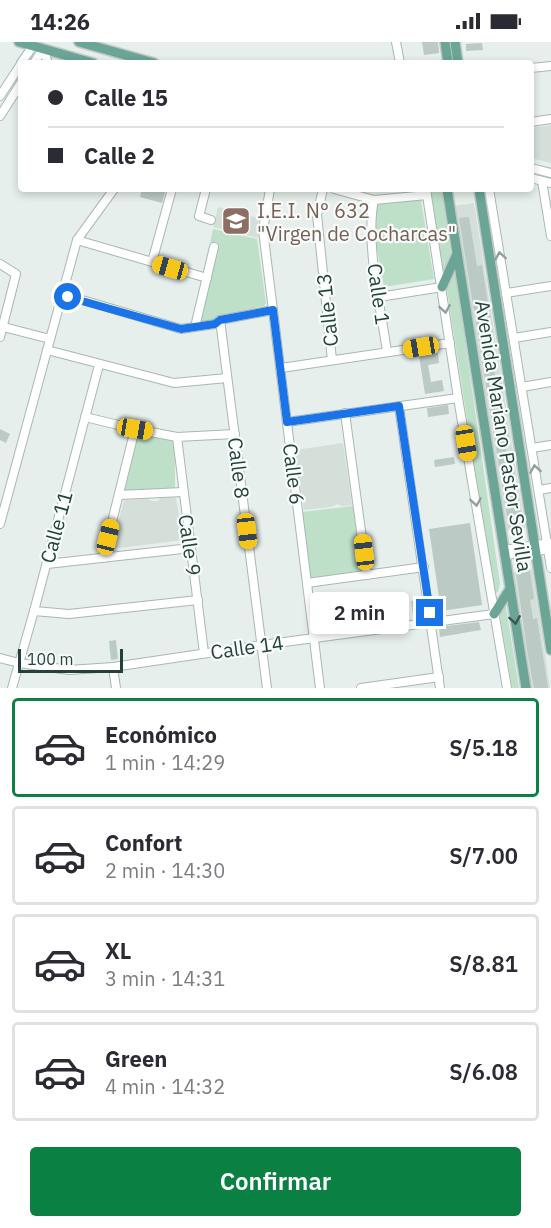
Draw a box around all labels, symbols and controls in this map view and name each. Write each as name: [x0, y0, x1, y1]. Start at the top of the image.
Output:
text: 14:26: [30, 7, 90, 36]
text: Calle 15: [84, 83, 168, 112]
text: Calle 2: [84, 141, 155, 170]
place label: I.E.I. N° 632 "Virgen de Cocharcas": [257, 197, 456, 247]
school or university icon: I.E.I. N° 632 "Virgen de Cocharcas": [220, 205, 252, 237]
one-way arrow: [494, 251, 507, 261]
car: [150, 254, 190, 282]
street label: Calle 1: [361, 262, 397, 326]
street label: Calle 13: [310, 272, 344, 348]
route start: [54, 283, 81, 310]
street label: Avenida Mariano Pastor Sevilla: [469, 298, 539, 574]
one-way arrow: [438, 304, 451, 314]
car: [402, 335, 440, 359]
car: [116, 417, 154, 441]
car: [454, 424, 478, 462]
street label: Calle 8: [222, 436, 256, 500]
street label: Calle 6: [277, 442, 311, 506]
one-way arrow: [530, 464, 542, 473]
street label: Calle 11: [33, 488, 79, 566]
one-way arrow: [469, 497, 481, 506]
car: [236, 512, 258, 550]
street label: Calle 9: [172, 513, 208, 577]
car: [95, 517, 121, 557]
car: [353, 533, 375, 571]
callout: 2 min: [310, 592, 409, 634]
text: 2 min: [334, 599, 385, 626]
route end: [416, 599, 443, 626]
one-way arrow: [509, 616, 521, 625]
street label: Calle 14: [209, 629, 285, 665]
scale bar: [18, 646, 123, 674]
text: 100 m: [27, 649, 74, 669]
text: Económico: [105, 720, 217, 749]
icon: car: [33, 721, 87, 775]
text: S/5.18: [449, 733, 518, 762]
text: 1 min · 14:29: [105, 749, 225, 776]
text: Confort: [105, 828, 183, 857]
icon: car: [33, 829, 87, 883]
text: S/7.00: [449, 841, 518, 870]
text: 2 min · 14:30: [105, 857, 225, 884]
text: XL: [105, 936, 131, 965]
icon: car: [33, 937, 87, 991]
text: S/8.81: [449, 949, 518, 978]
text: 3 min · 14:31: [105, 965, 225, 992]
text: Green: [105, 1044, 167, 1073]
icon: car: [33, 1045, 87, 1099]
text: S/6.08: [449, 1057, 518, 1086]
text: 4 min · 14:32: [105, 1073, 225, 1100]
button: Confirmar: [30, 1147, 521, 1216]

